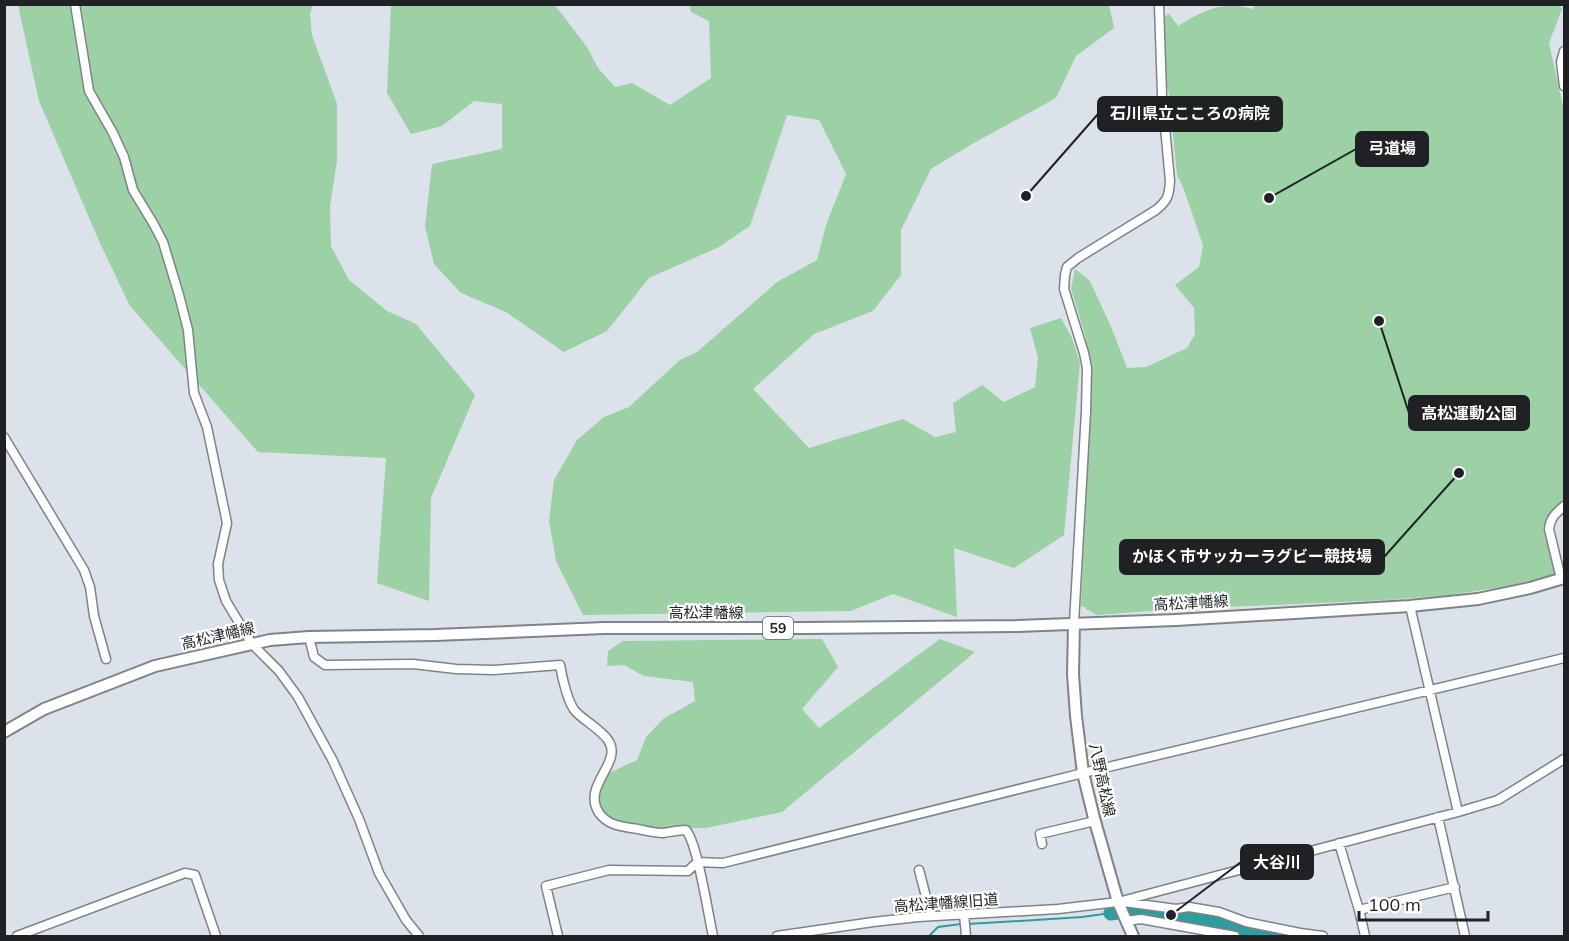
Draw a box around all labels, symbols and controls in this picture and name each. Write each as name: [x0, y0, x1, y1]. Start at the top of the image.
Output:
callout: 石川県立こころの病院: [1098, 97, 1282, 131]
text: 石川県立こころの病院: [1110, 103, 1270, 123]
callout: 弓道場: [1356, 132, 1428, 166]
text: 弓道場: [1368, 138, 1416, 158]
callout: 高松運動公園: [1409, 396, 1529, 430]
text: 高松運動公園: [1421, 403, 1517, 423]
callout: かほく市サッカーラグビー競技場: [1120, 540, 1384, 574]
text: かほく市サッカーラグビー競技場: [1132, 546, 1372, 566]
street label: 高松津幡線: [1153, 591, 1229, 614]
street label: 高松津幡線: [668, 603, 744, 622]
road number: 59: [763, 617, 793, 639]
street label: 高松津幡線: [179, 618, 257, 653]
street label: 八野高松線: [1085, 741, 1120, 819]
callout: 大谷川: [1241, 845, 1313, 879]
text: 大谷川: [1253, 852, 1301, 872]
scale bar: [1359, 884, 1488, 922]
street label: 高松津幡線旧道: [893, 889, 999, 916]
text: 100 m: [1368, 893, 1421, 916]

